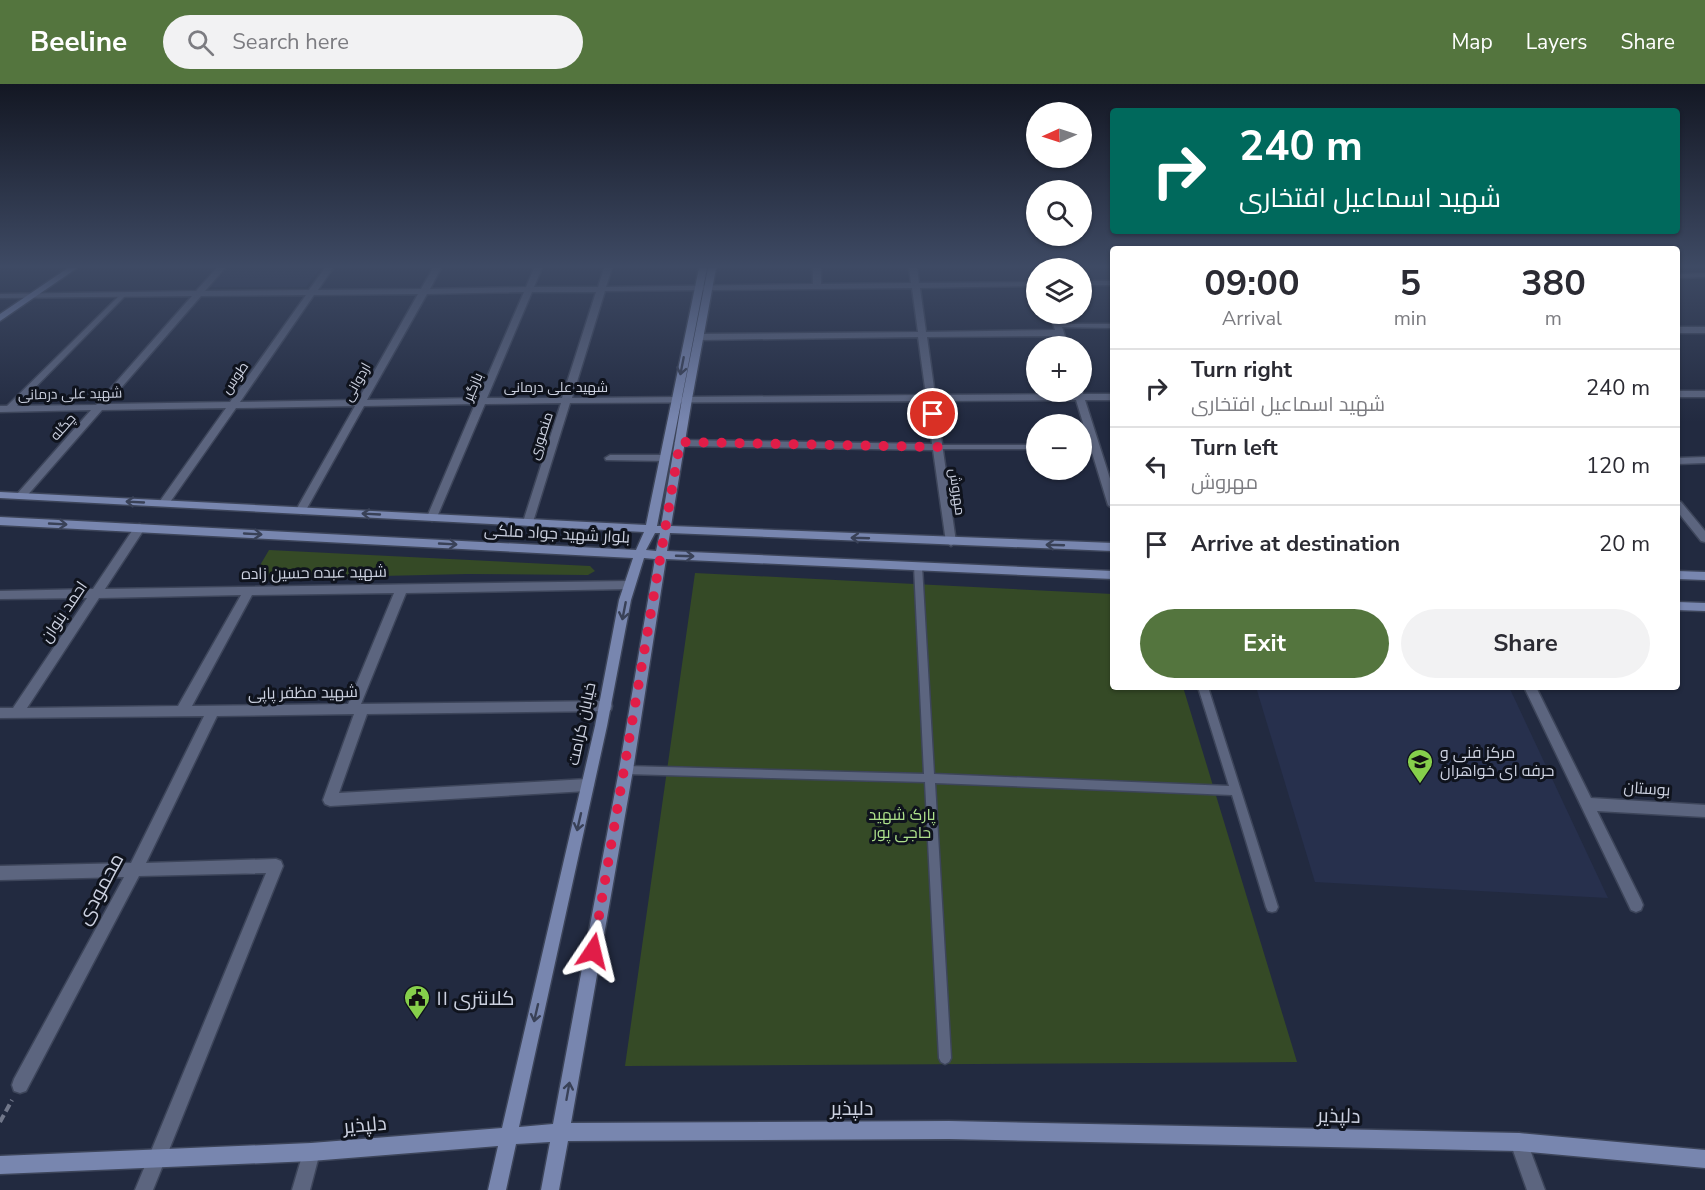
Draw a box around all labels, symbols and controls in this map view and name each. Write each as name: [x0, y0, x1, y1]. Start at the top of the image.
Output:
search box: [163, 15, 583, 69]
text: Beeline: [30, 23, 127, 61]
icon: search: [184, 26, 217, 59]
text: Search here: [232, 27, 349, 57]
text: Map: [1451, 28, 1493, 56]
text: Layers: [1526, 28, 1587, 56]
text: Share: [1620, 28, 1675, 56]
north arrow: [1026, 102, 1092, 168]
map controls: [1026, 102, 1092, 480]
text: 240 m: [1239, 118, 1363, 175]
icon: right: [1140, 132, 1218, 210]
button: search: [1026, 180, 1092, 246]
text: شهید اسماعیل افتخاری: [1239, 180, 1501, 217]
button: layers: [1026, 258, 1092, 324]
text: 09:00: [1204, 259, 1300, 308]
text: 5: [1399, 259, 1421, 308]
text: 380: [1521, 259, 1586, 308]
text: Arrival: [1222, 305, 1282, 332]
text: min: [1394, 305, 1427, 332]
text: m: [1545, 305, 1562, 332]
button: +: [1026, 336, 1092, 402]
text: Turn right: [1191, 355, 1292, 385]
one-way arrow: [676, 356, 687, 375]
street label: طوس: [217, 358, 253, 398]
street label: اردوانی: [339, 359, 375, 405]
street label: بازگیر: [458, 370, 487, 405]
icon: right: [1140, 372, 1173, 405]
text: 240 m: [1586, 373, 1650, 403]
street label: شهید علی درمانی: [504, 378, 608, 397]
street label: شهید علی درمانی: [18, 384, 122, 404]
pin: [907, 388, 958, 439]
text: شهید اسماعیل افتخاری: [1191, 391, 1385, 418]
icon: arrive: [916, 397, 949, 430]
street label: چگله: [46, 409, 80, 445]
street label: منصوری: [524, 410, 558, 462]
button: −: [1026, 414, 1092, 480]
text: Turn left: [1191, 433, 1278, 463]
icon: left: [1140, 450, 1173, 483]
text: 120 m: [1586, 451, 1650, 481]
street label: مهروش: [944, 467, 970, 517]
text: مهروش: [1191, 469, 1258, 496]
one-way arrow: [125, 496, 145, 507]
one-way arrow: [362, 508, 382, 519]
one-way arrow: [48, 519, 68, 530]
street label: بلوار شهید جواد ملکی: [483, 519, 631, 549]
icon: arrive: [1140, 528, 1173, 561]
one-way arrow: [243, 529, 263, 540]
text: Arrive at destination: [1191, 529, 1400, 559]
text: 20 m: [1599, 529, 1650, 559]
one-way arrow: [850, 532, 870, 544]
one-way arrow: [437, 539, 457, 550]
one-way arrow: [1045, 540, 1065, 551]
one-way arrow: [674, 551, 694, 562]
street label: شهید عبده حسین زاده: [241, 561, 387, 585]
street label: احمد بنوان: [35, 577, 93, 647]
one-way arrow: [618, 601, 629, 621]
button: Exit: [1140, 609, 1389, 678]
button: Share: [1401, 609, 1650, 678]
street label: خیابان کرامت: [562, 680, 602, 768]
street label: شهید مظفر پاپی: [248, 681, 358, 705]
place label: مرکز فنی و حرفه ای خواهران: [1440, 742, 1554, 782]
school or university icon: مرکز فنی و حرفه ای خواهران: [1405, 747, 1435, 785]
street label: بوستان: [1623, 776, 1671, 802]
park label: پارک شهید حاجی پور: [869, 804, 936, 844]
one-way arrow: [573, 812, 584, 832]
street label: محمودی: [70, 848, 130, 930]
position arrow: [561, 919, 625, 983]
public building icon: کلانتری ۱۱: [402, 983, 432, 1021]
place label: کلانتری ۱۱: [436, 985, 515, 1012]
one-way arrow: [530, 1002, 541, 1022]
one-way arrow: [563, 1082, 574, 1101]
street label: دلپذیر: [829, 1095, 874, 1122]
street label: دلپذیر: [1316, 1102, 1361, 1130]
street label: دلپذیر: [341, 1110, 388, 1140]

